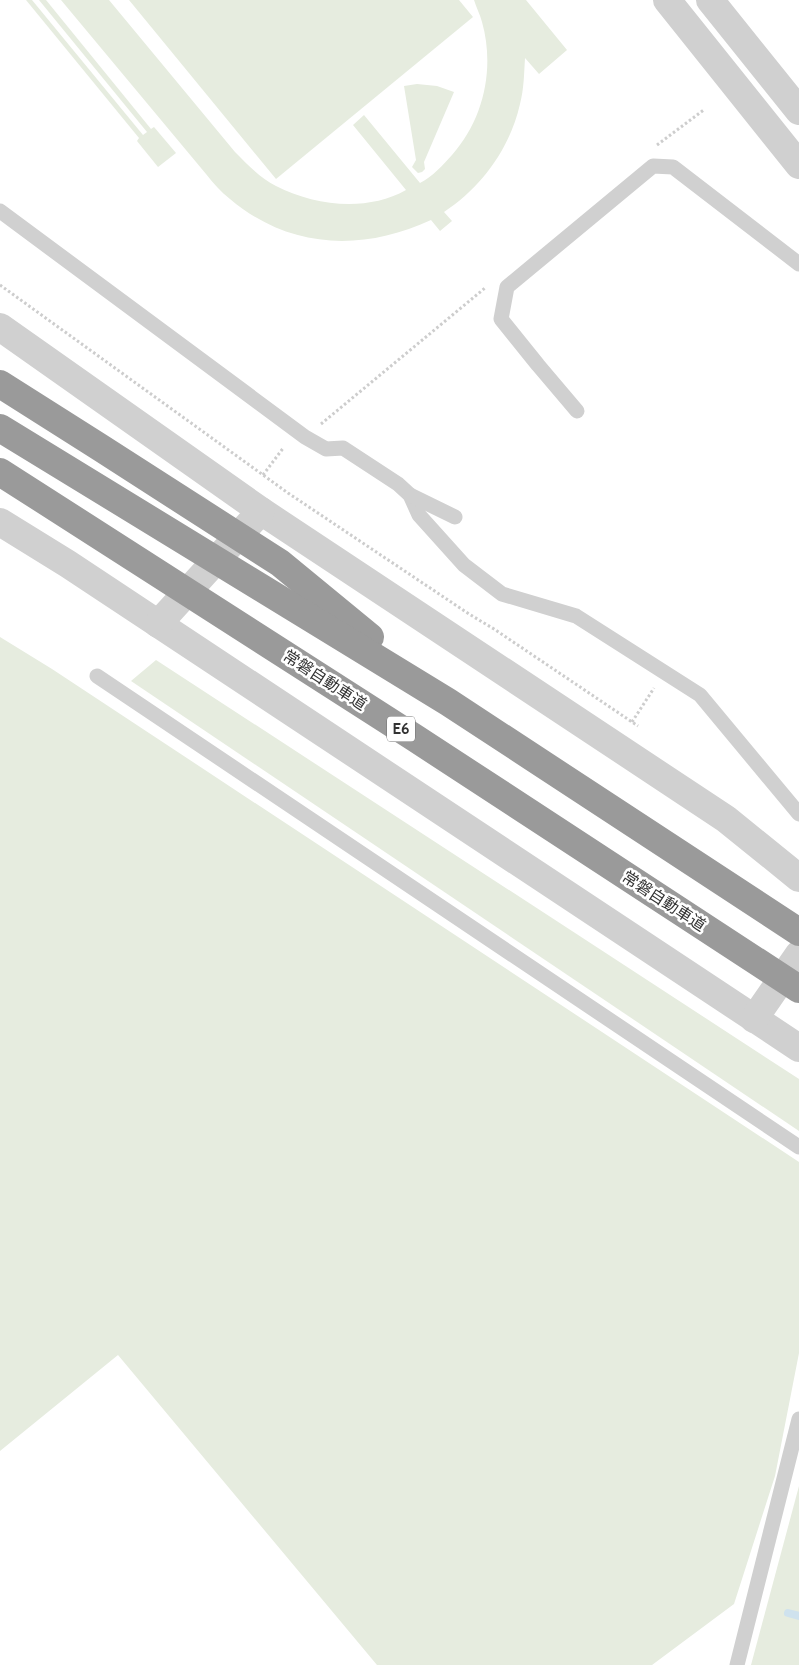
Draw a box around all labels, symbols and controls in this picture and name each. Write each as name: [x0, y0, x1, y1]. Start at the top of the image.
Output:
street label: 常磐自動車道: [280, 646, 370, 714]
road number: E6: [387, 716, 415, 742]
street label: 常磐自動車道: [619, 867, 709, 935]

